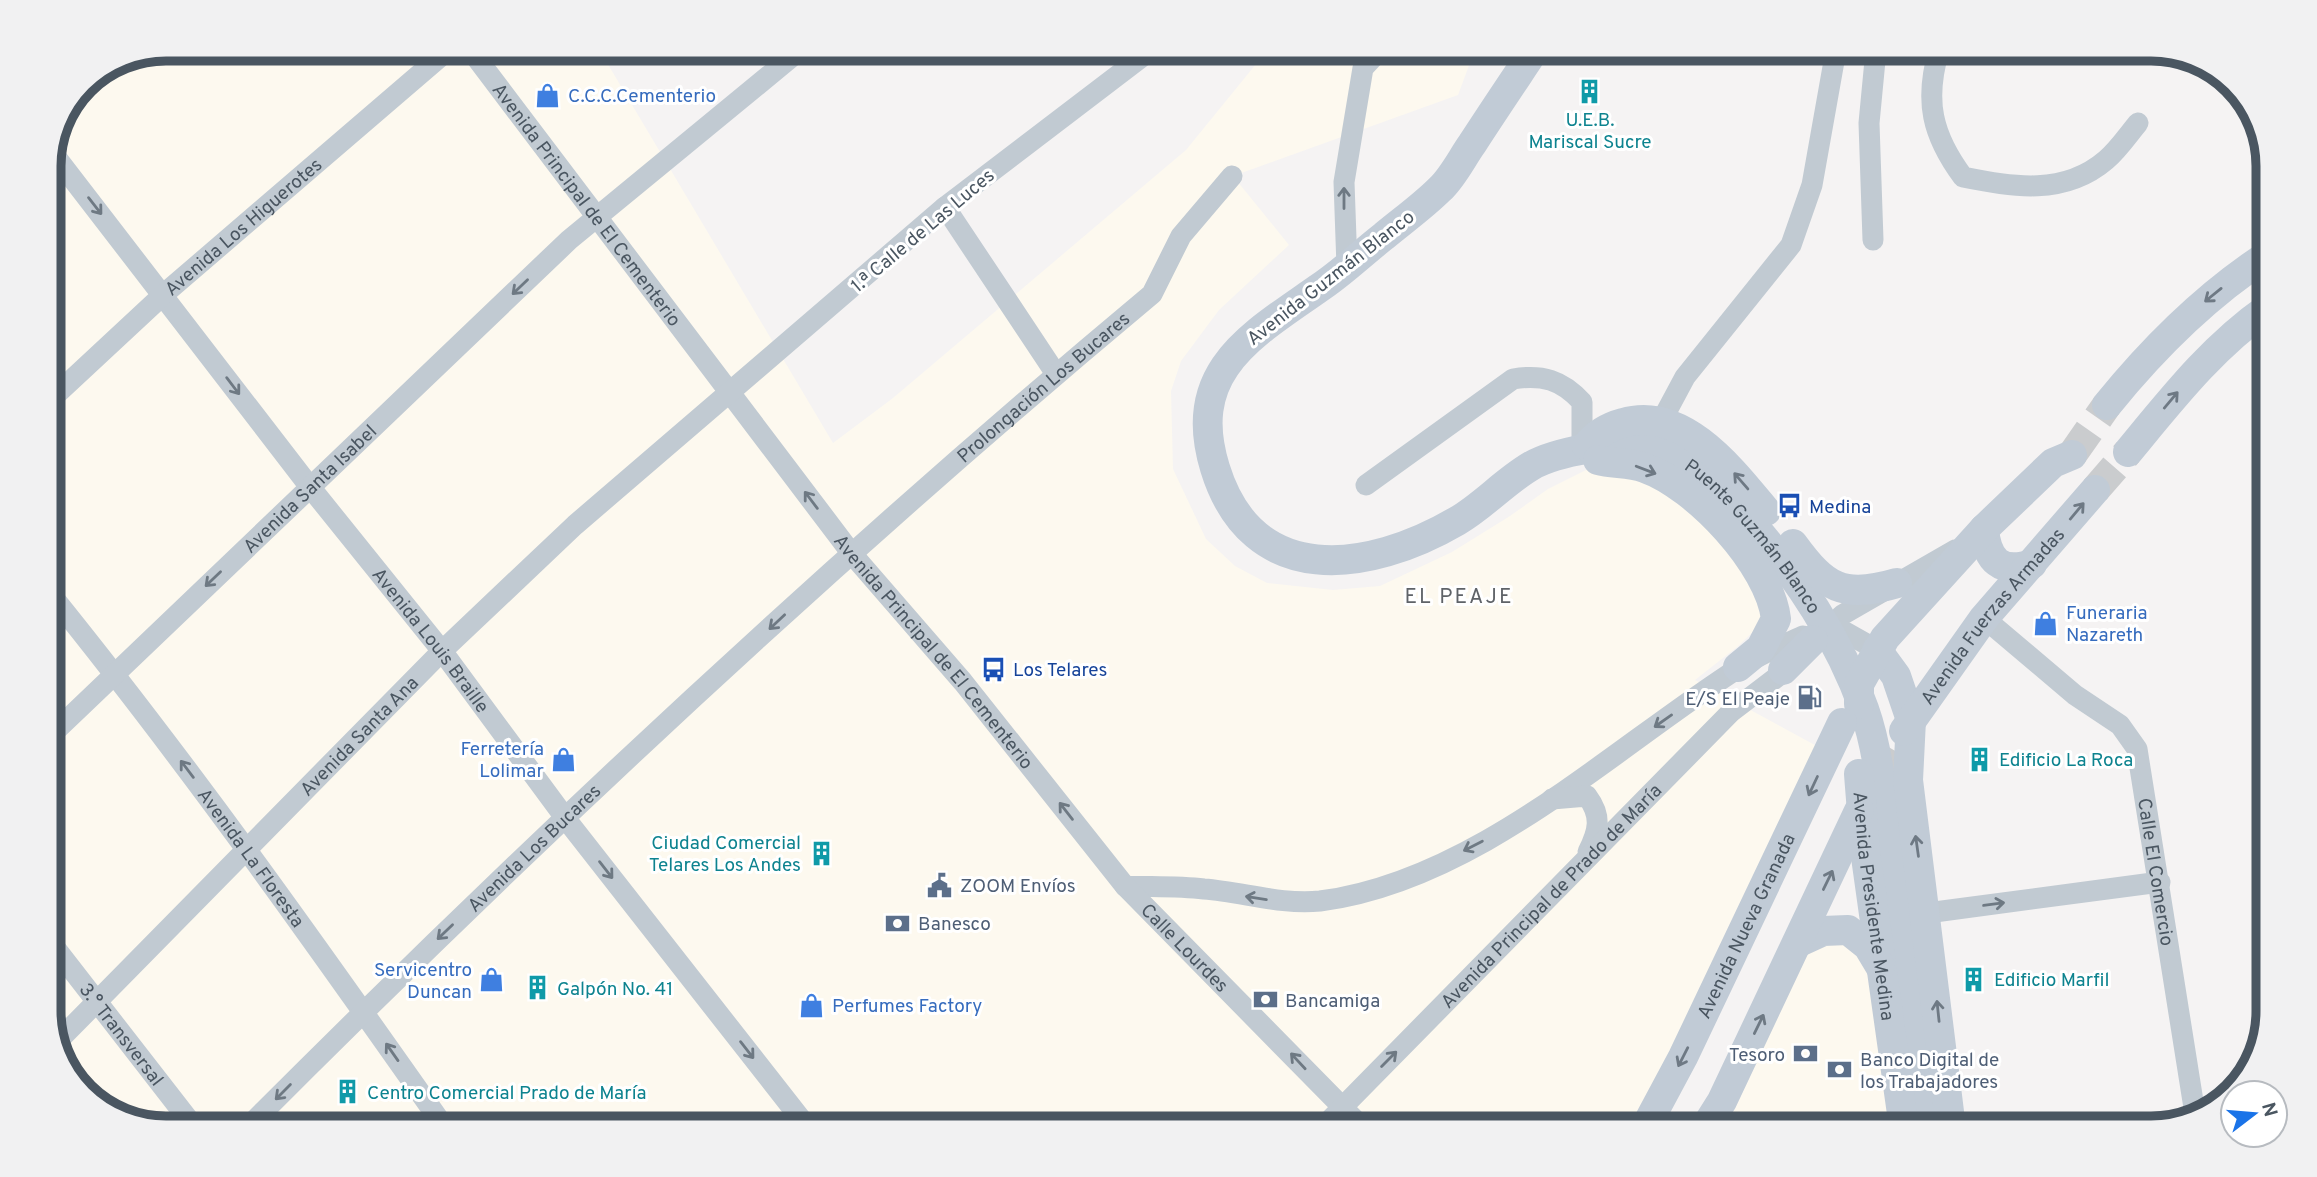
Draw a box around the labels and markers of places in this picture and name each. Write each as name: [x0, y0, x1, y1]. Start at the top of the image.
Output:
building icon: U.E.B. Mariscal Sucre: [1576, 77, 1604, 105]
shop icon: C.C.C.Cementerio: [534, 81, 562, 109]
place label: C.C.C.Cementerio: [568, 85, 716, 109]
place label: U.E.B. Mariscal Sucre: [1528, 109, 1652, 155]
bus stop icon: Medina: [1775, 492, 1803, 520]
place label: Medina: [1809, 496, 1871, 520]
place label: Funeraria Nazareth: [2066, 602, 2148, 648]
shop icon: Funeraria Nazareth: [2032, 609, 2060, 637]
bus stop icon: Los Telares: [979, 655, 1007, 683]
place label: Los Telares: [1013, 659, 1107, 683]
fuel station icon: E/S El Peaje: [1796, 684, 1824, 712]
place label: E/S El Peaje: [1685, 688, 1790, 712]
place label: Ferretería Lolimar: [461, 738, 545, 784]
shop icon: Ferretería Lolimar: [550, 745, 578, 773]
building icon: Edificio La Roca: [1965, 745, 1993, 773]
place label: Edificio La Roca: [1999, 749, 2133, 773]
place label: Ciudad Comercial Telares Los Andes: [649, 832, 801, 878]
building icon: Ciudad Comercial Telares Los Andes: [807, 839, 835, 867]
public building icon: ZOOM Envíos: [926, 871, 954, 899]
place label: ZOOM Envíos: [960, 875, 1076, 899]
bank icon: Banesco: [884, 909, 912, 937]
place label: Banesco: [918, 913, 991, 937]
place label: Servicentro Duncan: [374, 959, 472, 1005]
building icon: Edificio Marfil: [1960, 965, 1988, 993]
shop icon: Servicentro Duncan: [478, 966, 506, 994]
place label: Edificio Marfil: [1994, 969, 2109, 993]
building icon: Galpón No. 41: [523, 974, 551, 1002]
place label: Galpón No. 41: [557, 978, 673, 1002]
bank icon: Bancamiga: [1251, 986, 1279, 1014]
place label: Bancamiga: [1285, 990, 1380, 1014]
shop icon: Perfumes Factory: [798, 991, 826, 1019]
place label: Perfumes Factory: [832, 995, 982, 1019]
bank icon: Tesoro: [1791, 1040, 1819, 1068]
place label: Tesoro: [1729, 1044, 1785, 1068]
place label: Banco Digital de los Trabajadores: [1860, 1049, 1999, 1095]
bank icon: Banco Digital de los Trabajadores: [1826, 1056, 1854, 1084]
building icon: Centro Comercial Prado de María: [333, 1078, 361, 1106]
place label: Centro Comercial Prado de María: [367, 1082, 647, 1106]

